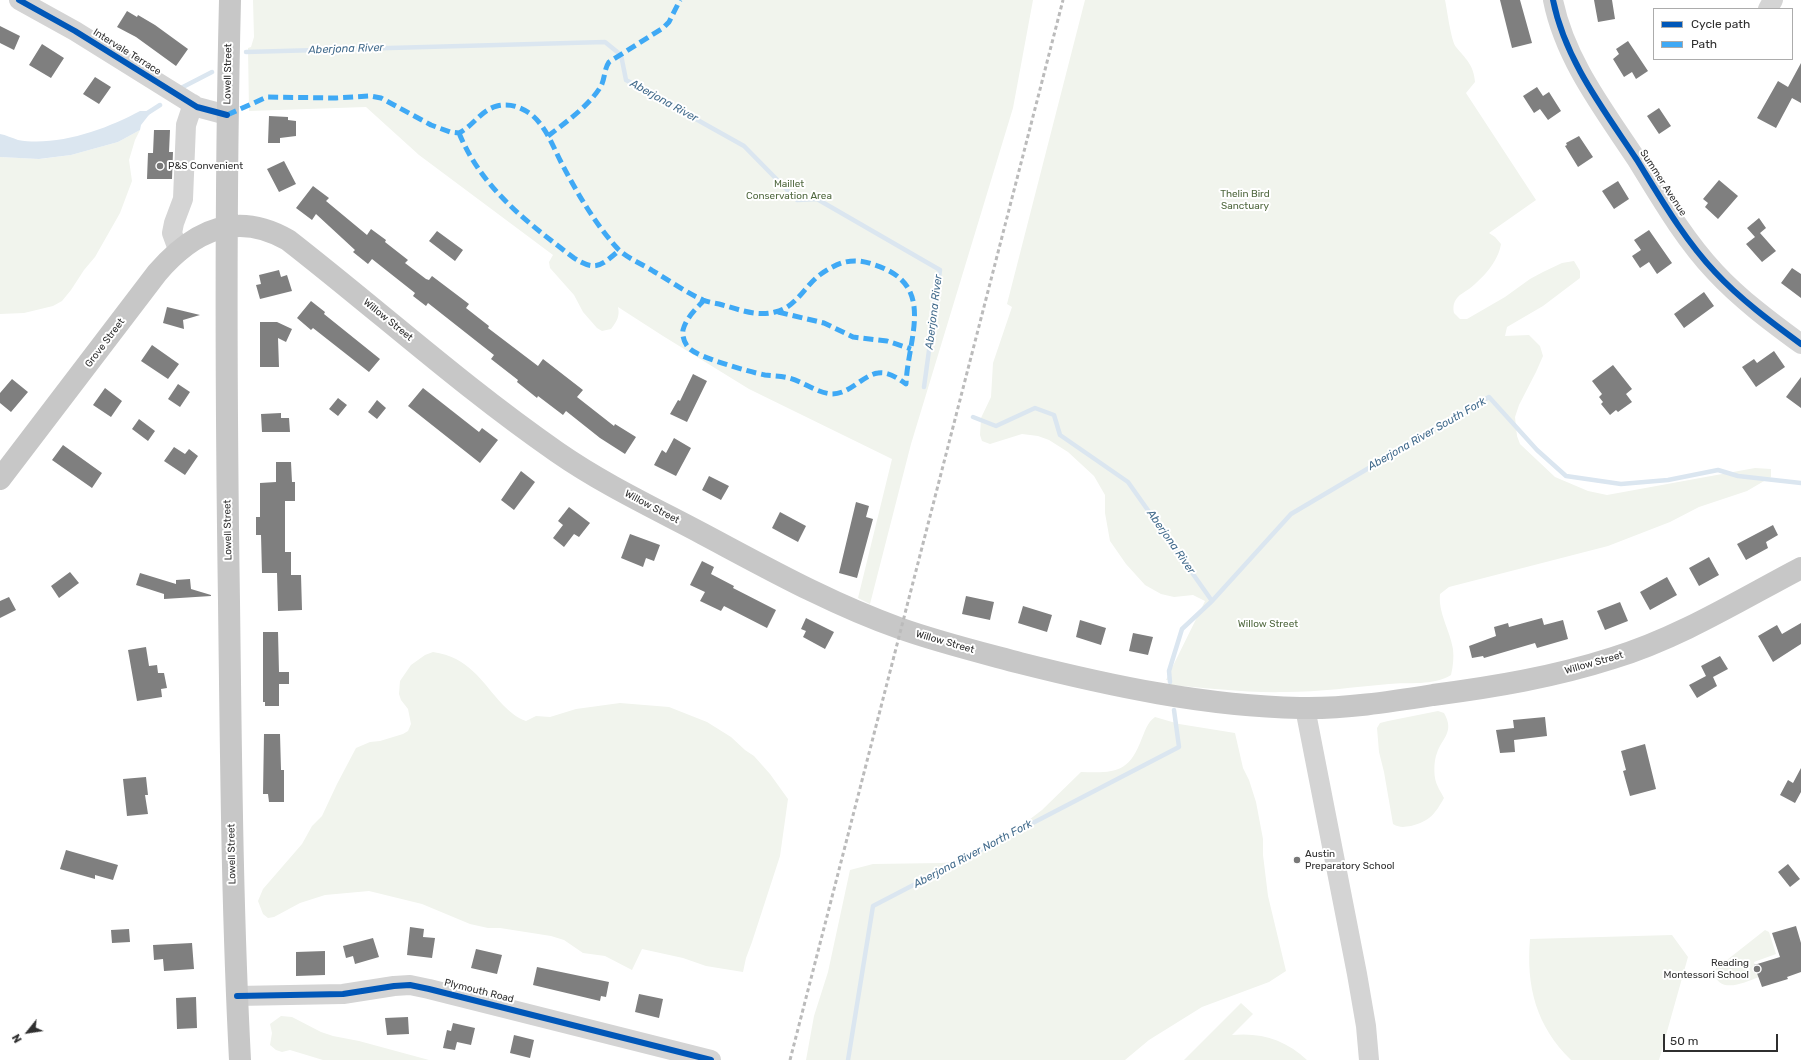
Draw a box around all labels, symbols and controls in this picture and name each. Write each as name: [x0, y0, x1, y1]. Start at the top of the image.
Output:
legend: [1653, 8, 1793, 60]
text: Cycle path: [1691, 17, 1750, 31]
street label: Intervale Terrace: [91, 26, 163, 78]
text: Path: [1691, 37, 1717, 51]
water label: Aberjona River: [308, 41, 384, 57]
street label: Lowell Street: [221, 43, 235, 105]
water label: Aberjona River: [628, 77, 700, 125]
street label: Summer Avenue: [1637, 147, 1689, 219]
place label: P&S Convenient: [168, 160, 243, 172]
marker: P&S Convenient: [155, 161, 165, 171]
park label: Maillet Conservation Area: [746, 178, 832, 202]
park label: Thelin Bird Sanctuary: [1220, 188, 1270, 212]
water label: Aberjona River: [923, 274, 945, 350]
street label: Willow Street: [361, 296, 415, 344]
street label: Grove Street: [83, 316, 127, 370]
water label: Aberjona River South Fork: [1366, 395, 1488, 473]
street label: Willow Street: [623, 488, 681, 526]
street label: Lowell Street: [221, 499, 235, 561]
water label: Aberjona River: [1144, 507, 1198, 577]
park label: Willow Street: [1238, 618, 1298, 630]
street label: Willow Street: [914, 628, 976, 656]
street label: Willow Street: [1563, 649, 1625, 677]
water label: Aberjona River North Fork: [911, 817, 1035, 891]
street label: Lowell Street: [225, 823, 239, 885]
place label: Austin Preparatory School: [1305, 848, 1395, 872]
marker: Austin Preparatory School: [1292, 855, 1302, 865]
place label: Reading Montessori School: [1663, 957, 1749, 980]
marker: Reading Montessori School: [1752, 964, 1762, 974]
street label: Plymouth Road: [443, 977, 515, 1005]
north arrow: [8, 1012, 48, 1052]
scale bar: [1665, 1026, 1780, 1052]
text: N: [10, 1032, 25, 1045]
text: 50 m: [1670, 1034, 1698, 1048]

